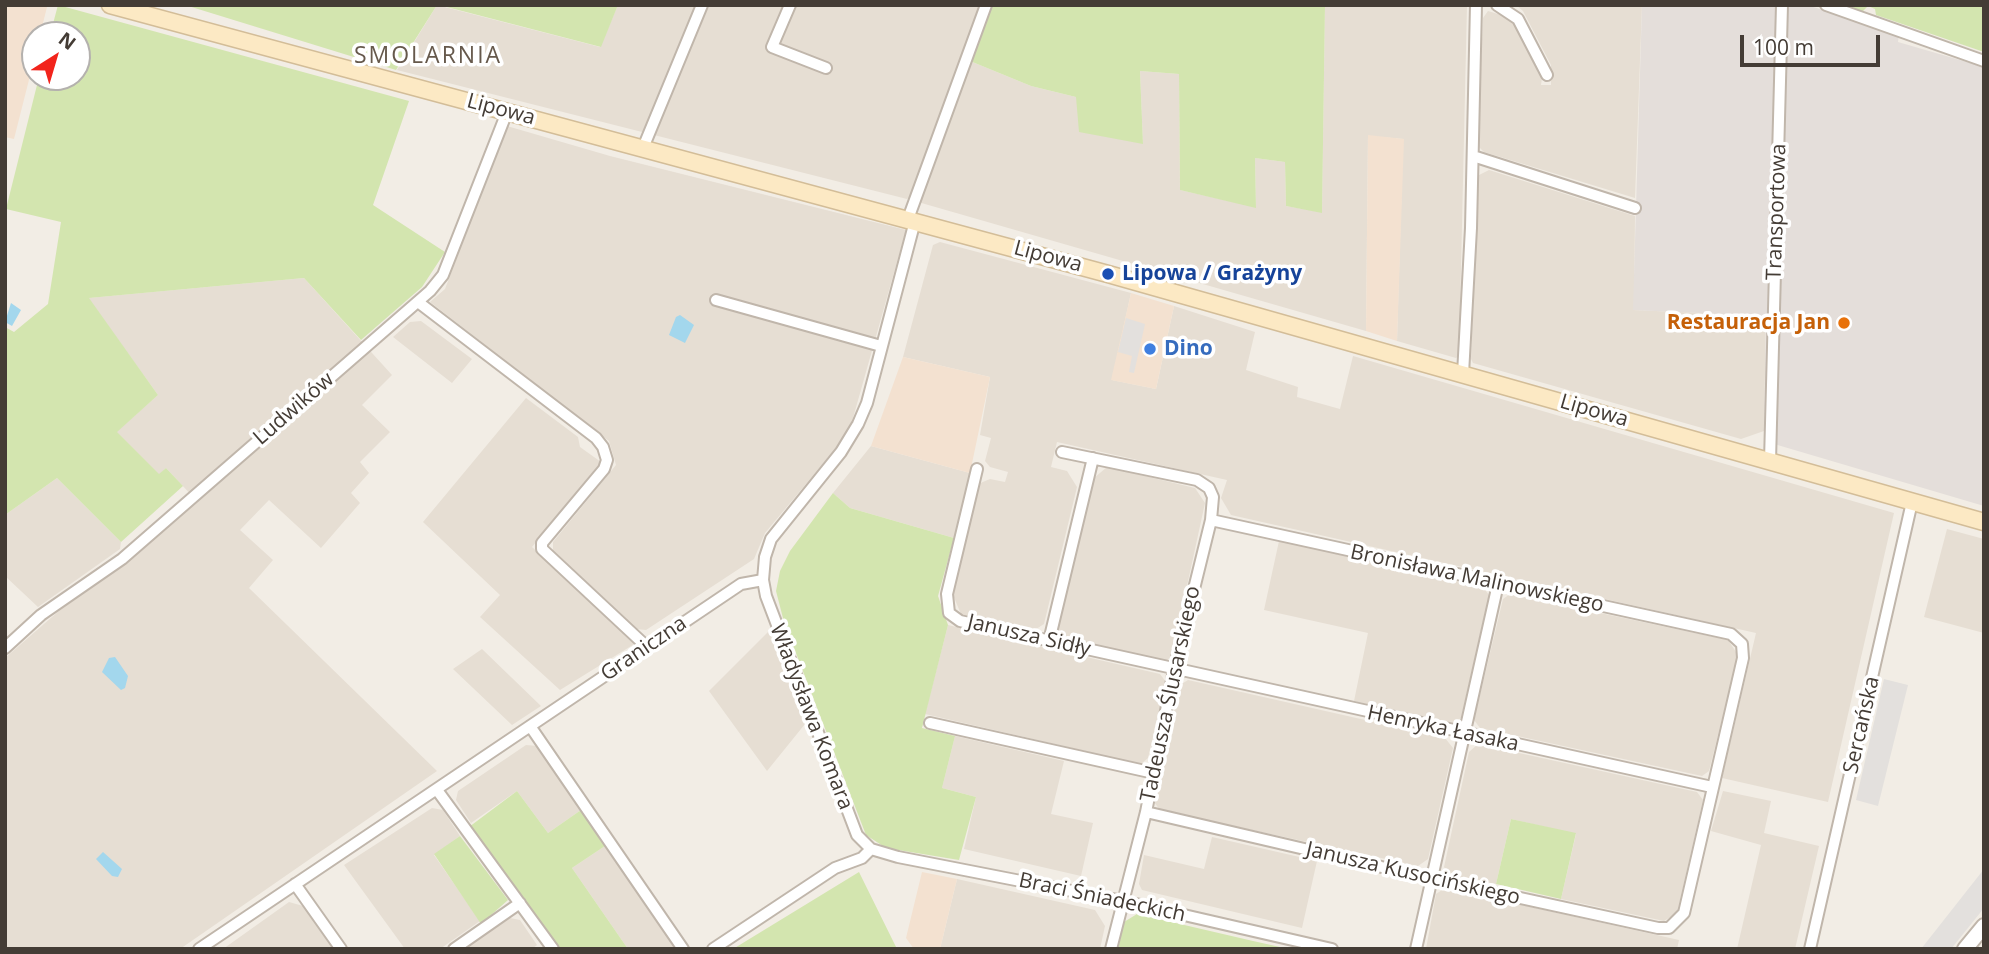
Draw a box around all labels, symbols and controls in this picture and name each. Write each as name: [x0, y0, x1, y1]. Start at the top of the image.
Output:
north arrow: [21, 21, 91, 91]
scale bar: [1744, 21, 1884, 65]
text: N: [53, 26, 81, 56]
text: 100 m: [1753, 33, 1814, 61]
district label: SMOLARNIA: [355, 42, 501, 70]
street label: Lipowa: [464, 89, 538, 131]
street label: Transportowa: [1762, 143, 1792, 281]
street label: Lipowa: [1011, 236, 1085, 278]
place label: Lipowa / Grażyny: [1122, 261, 1302, 287]
marker: Lipowa / Grażyny: [1100, 266, 1116, 282]
place label: Restauracja Jan: [1667, 310, 1830, 336]
marker: Restauracja Jan: [1836, 315, 1852, 331]
place label: Dino: [1164, 336, 1213, 362]
marker: Dino: [1142, 341, 1158, 357]
street label: Ludwików: [249, 367, 339, 451]
street label: Lipowa: [1557, 389, 1631, 433]
street label: Bronisława Malinowskiego: [1348, 540, 1606, 618]
street label: Tadeusza Ślusarskiego: [1136, 584, 1206, 804]
street label: Janusza Sidły: [965, 610, 1093, 662]
street label: Graniczna: [596, 611, 692, 687]
street label: Władysława Komara: [764, 621, 858, 813]
street label: Sercańska: [1839, 674, 1885, 776]
street label: Henryka Łasaka: [1365, 701, 1521, 757]
street label: Janusza Kusocińskiego: [1304, 837, 1522, 911]
street label: Braci Śniadeckich: [1016, 868, 1188, 928]

